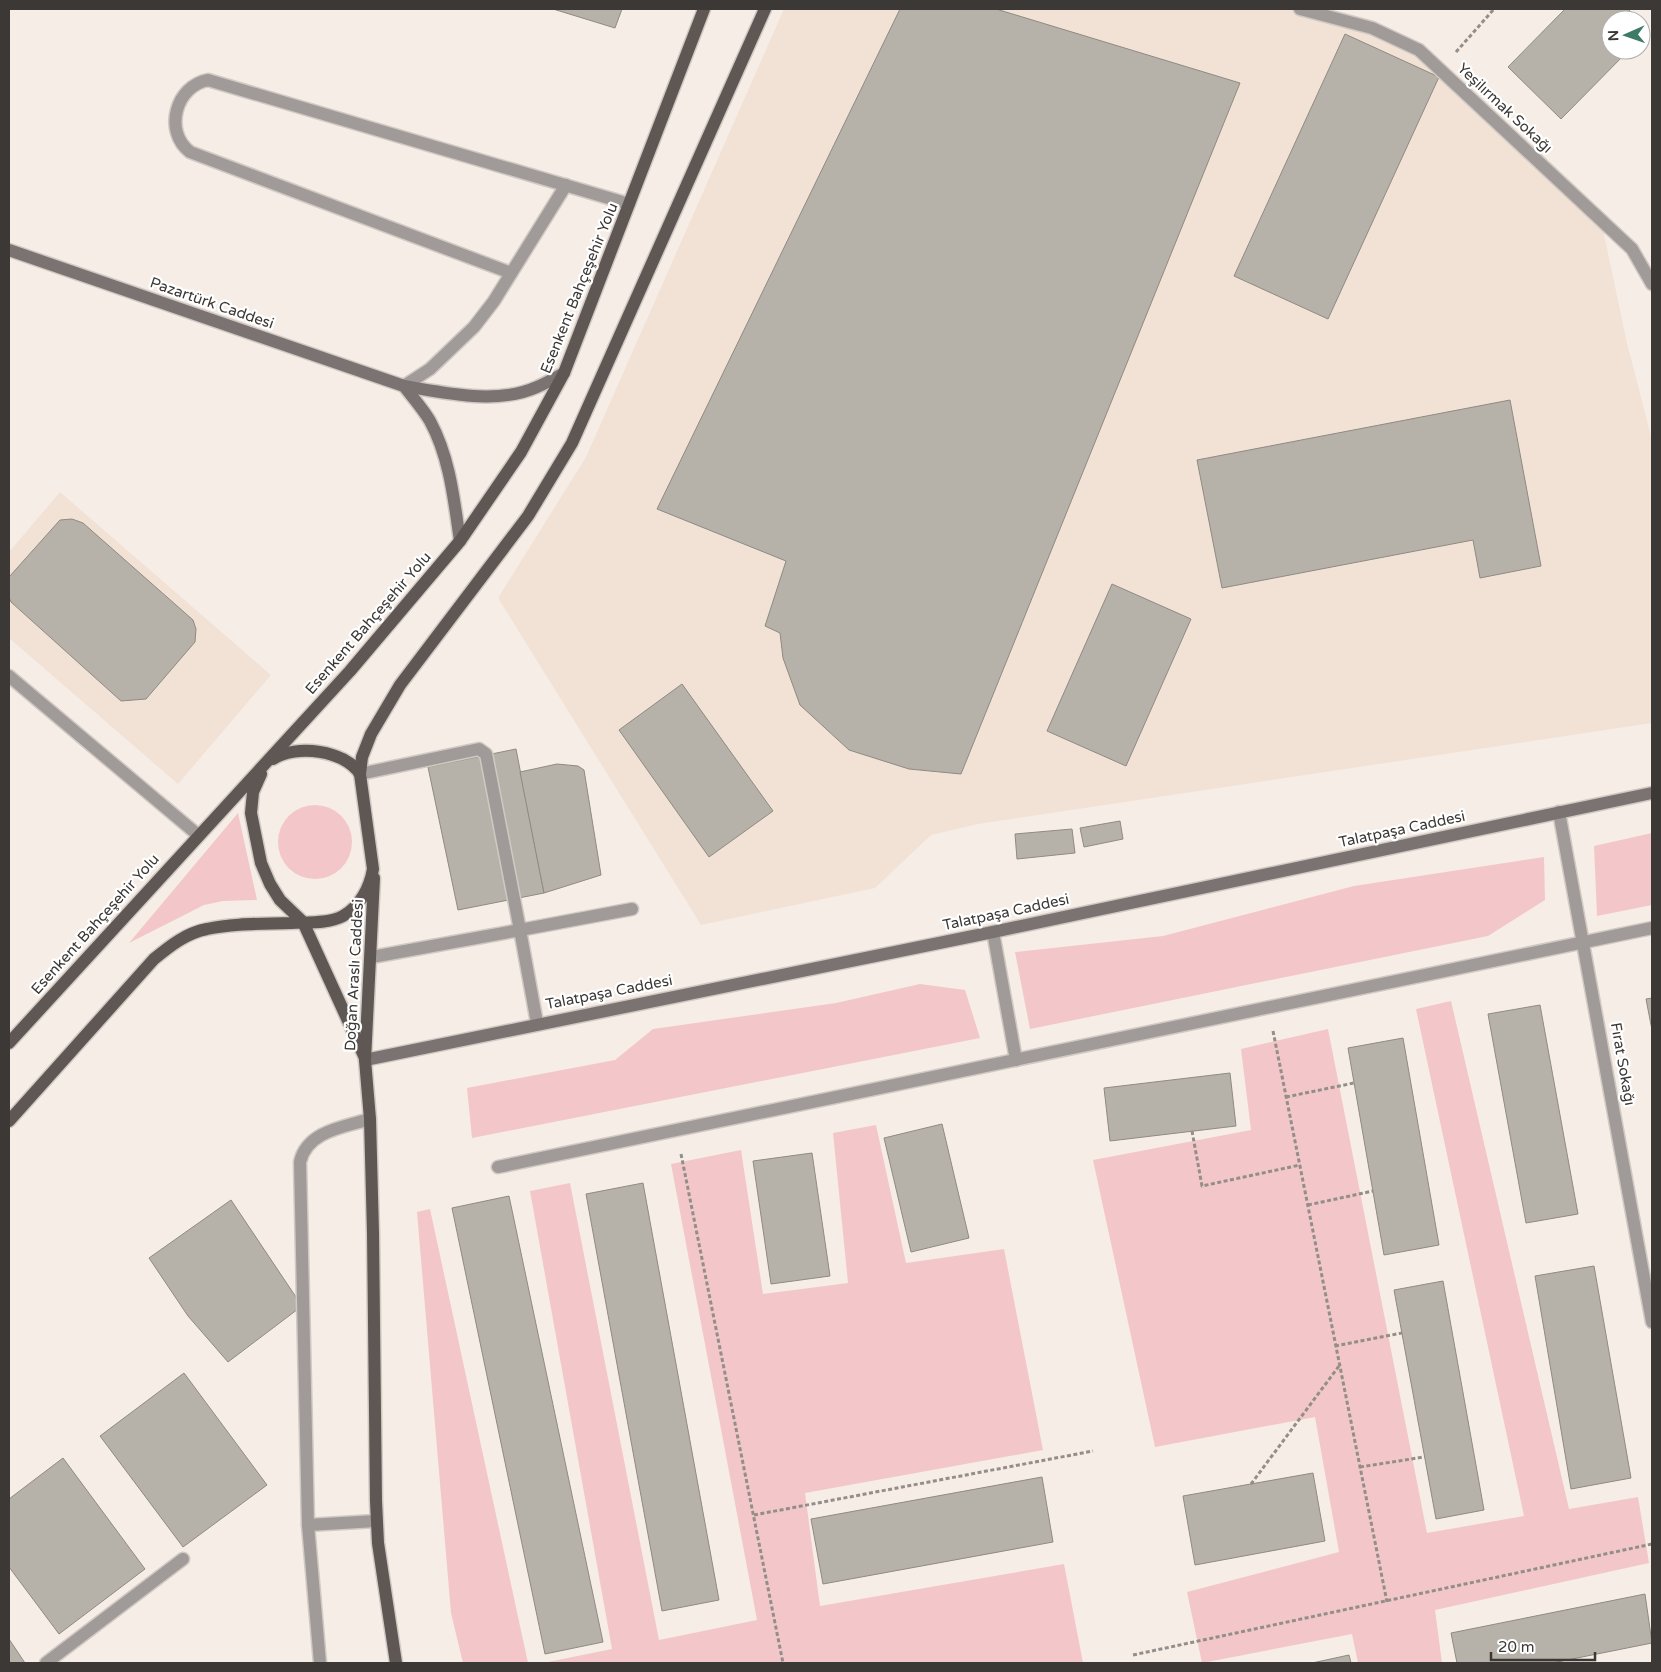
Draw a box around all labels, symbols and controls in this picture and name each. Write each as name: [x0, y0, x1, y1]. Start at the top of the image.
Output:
north arrow: [1601, 10, 1651, 60]
text: N: [1605, 30, 1622, 41]
street label: Yeşilırmak Sokağı: [1454, 59, 1556, 157]
street label: Esenkent Bahçeşehir Yolu: [536, 200, 622, 376]
street label: Pazartürk Caddesi: [148, 273, 276, 333]
street label: Esenkent Bahçeşehir Yolu: [301, 548, 435, 698]
street label: Talatpaşa Caddesi: [1337, 807, 1467, 851]
street label: Esenkent Bahçeşehir Yolu: [27, 850, 163, 998]
street label: Talatpaşa Caddesi: [941, 890, 1071, 934]
street label: Doğan Araslı Caddesi: [341, 899, 367, 1051]
street label: Talatpaşa Caddesi: [544, 971, 674, 1013]
street label: Fırat Sokağı: [1607, 1021, 1639, 1107]
scale bar: [1491, 1630, 1595, 1662]
text: 20 m: [1498, 1638, 1535, 1656]

